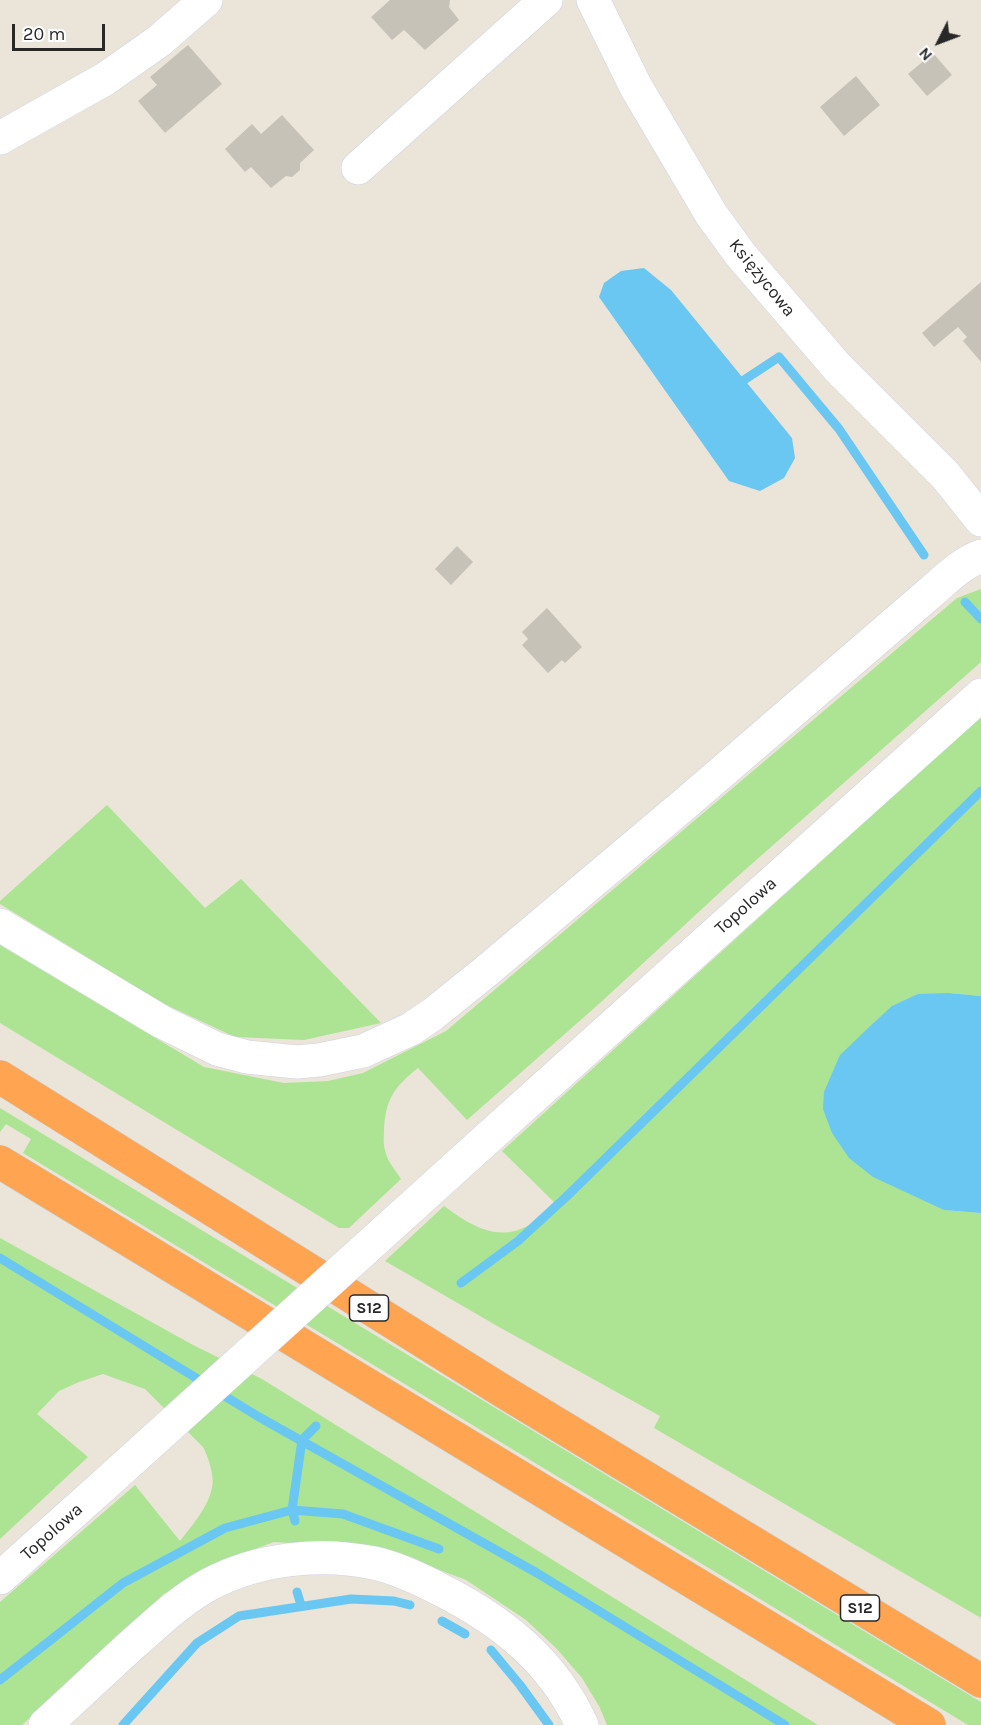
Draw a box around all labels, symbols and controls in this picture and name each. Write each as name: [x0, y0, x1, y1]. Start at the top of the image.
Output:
scale bar: [15, 12, 108, 50]
north arrow: [909, 12, 969, 72]
text: 20 m: [23, 23, 65, 45]
text: N: [914, 44, 936, 65]
street label: Księżycowa: [724, 235, 800, 321]
street label: Topolowa: [711, 873, 781, 939]
road number: S12: [350, 1295, 388, 1321]
street label: Topolowa: [17, 1499, 87, 1565]
road number: S12: [840, 1595, 880, 1621]

